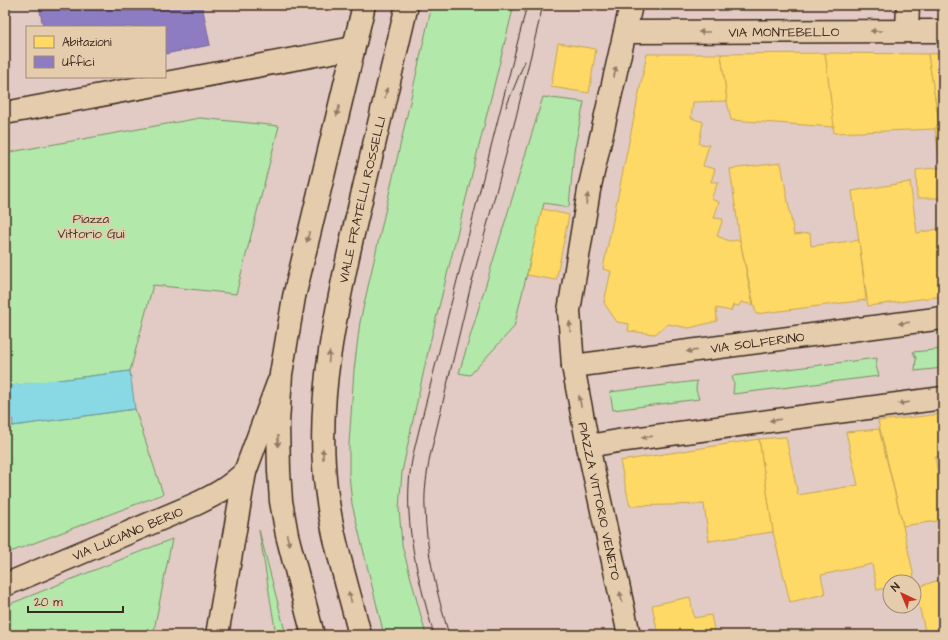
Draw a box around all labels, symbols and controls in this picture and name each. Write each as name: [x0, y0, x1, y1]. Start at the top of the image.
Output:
street label: VIA MONTEBELLO: [729, 23, 840, 42]
legend: [26, 26, 166, 78]
one-way arrow: [870, 28, 882, 35]
one-way arrow: [697, 29, 710, 35]
text: Abitazioni: [62, 34, 112, 51]
text: Uffici: [62, 54, 94, 71]
one-way arrow: [613, 66, 619, 78]
one-way arrow: [383, 87, 389, 99]
one-way arrow: [335, 105, 341, 117]
street label: VIALE FRATELLI ROSSELLI: [335, 115, 390, 285]
one-way arrow: [584, 193, 590, 205]
park label: Piazza Vittorio Gui: [57, 210, 125, 243]
one-way arrow: [305, 232, 311, 244]
one-way arrow: [898, 320, 910, 327]
one-way arrow: [567, 321, 574, 333]
street label: VIA SOLFERINO: [710, 328, 806, 358]
one-way arrow: [686, 348, 698, 354]
one-way arrow: [326, 351, 333, 363]
one-way arrow: [576, 395, 582, 407]
one-way arrow: [898, 400, 910, 406]
one-way arrow: [769, 417, 781, 423]
street label: PIAZZA VITTORIO VENETO: [573, 421, 625, 582]
one-way arrow: [640, 434, 653, 440]
one-way arrow: [275, 435, 281, 448]
one-way arrow: [320, 448, 327, 460]
street label: VIA LUCIANO BERIO: [70, 502, 186, 565]
one-way arrow: [286, 534, 292, 546]
north arrow: [882, 574, 922, 614]
text: N: [888, 579, 903, 595]
scale bar: [28, 588, 123, 614]
one-way arrow: [347, 591, 353, 603]
one-way arrow: [617, 591, 623, 603]
text: 20 m: [34, 594, 63, 611]

